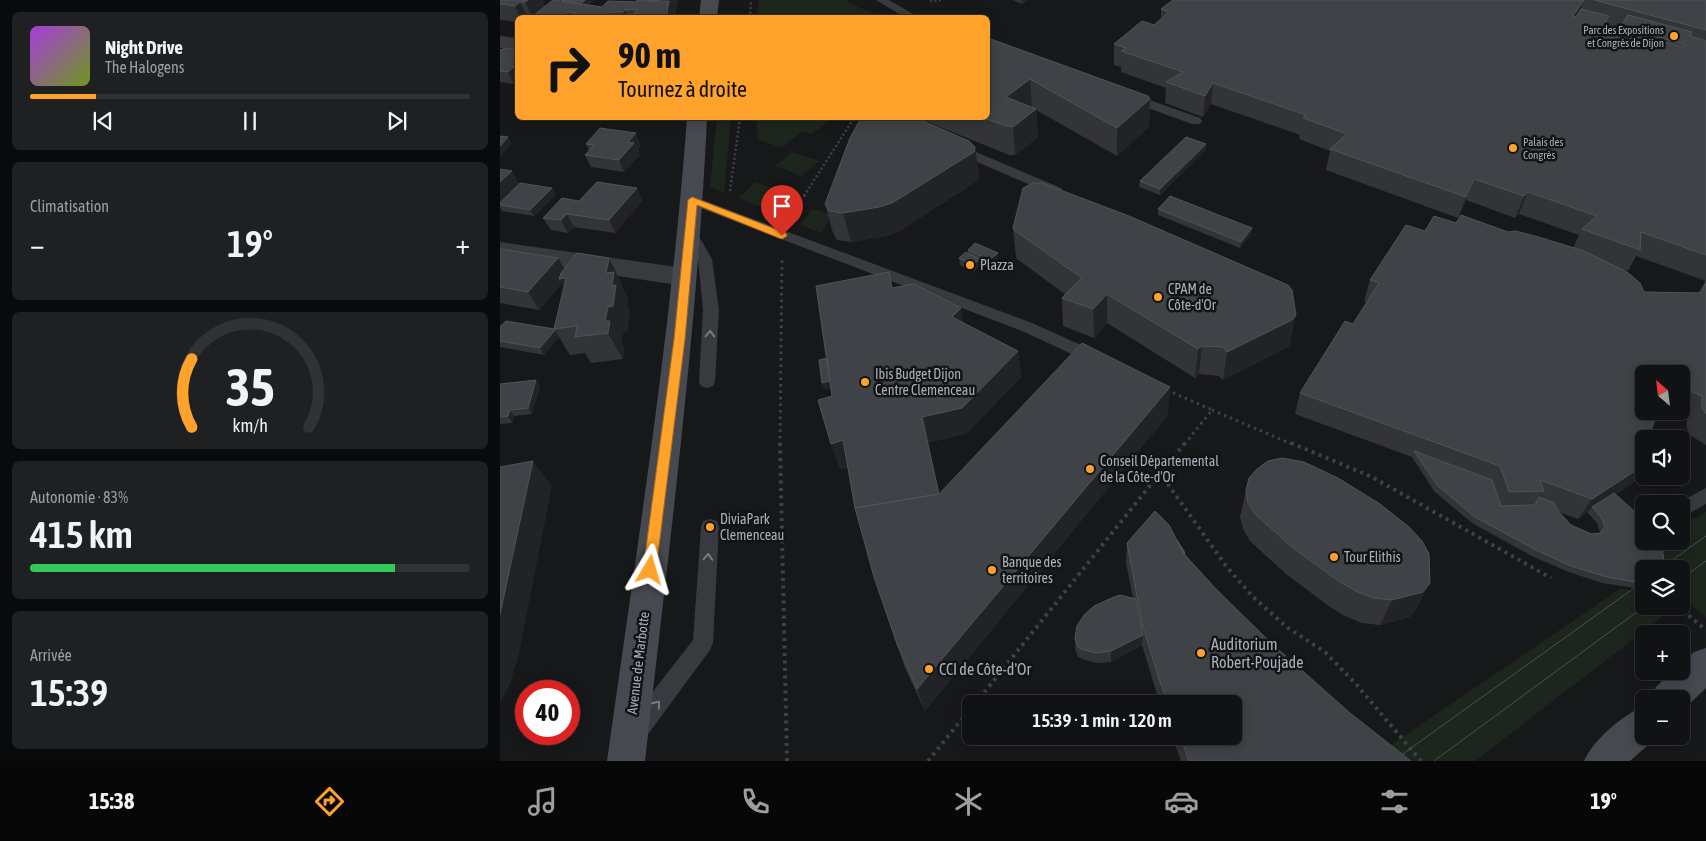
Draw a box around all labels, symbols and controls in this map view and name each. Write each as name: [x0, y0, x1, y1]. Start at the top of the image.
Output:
place label: Parc des Expositions et Congrès de Dijon: [1583, 24, 1664, 49]
marker: Parc des Expositions et Congrès de Dijon: [1668, 30, 1680, 42]
icon: right: [535, 35, 600, 100]
text: 90 m: [618, 35, 681, 75]
text: Night Drive: [105, 36, 183, 58]
text: The Halogens: [105, 58, 185, 76]
text: Tournez à droite: [618, 76, 747, 102]
icon: previous: [89, 107, 117, 135]
icon: pause: [236, 107, 264, 135]
icon: next: [383, 107, 411, 135]
place label: Palais des Congrès: [1523, 136, 1563, 161]
marker: Palais des Congrès: [1507, 142, 1519, 154]
pin: [761, 185, 803, 236]
icon: arrive: [768, 192, 796, 220]
text: Climatisation: [30, 197, 109, 215]
text: 19°: [227, 222, 273, 265]
text: −: [30, 228, 45, 260]
text: +: [455, 228, 470, 260]
place label: Plazza: [980, 257, 1014, 273]
marker: Plazza: [964, 259, 976, 271]
place label: CPAM de Côte-d'Or: [1168, 281, 1217, 313]
marker: CPAM de Côte-d'Or: [1152, 291, 1164, 303]
one-way arrow: [704, 330, 715, 338]
text: 35: [226, 357, 274, 417]
north arrow: [1635, 365, 1690, 420]
map controls: [1635, 365, 1690, 745]
place label: Ibis Budget Dijon Centre Clemenceau: [875, 366, 975, 398]
marker: Ibis Budget Dijon Centre Clemenceau: [859, 376, 871, 388]
text: km/h: [232, 415, 268, 436]
button: sound: [1635, 430, 1690, 485]
place label: Conseil Départemental de la Côte-d'Or: [1100, 453, 1219, 485]
marker: Conseil Départemental de la Côte-d'Or: [1084, 463, 1096, 475]
text: Autonomie · 83%: [30, 488, 128, 506]
button: search: [1635, 495, 1690, 550]
place label: DiviaPark Clemenceau: [720, 511, 784, 543]
text: 415 km: [30, 513, 133, 556]
marker: DiviaPark Clemenceau: [704, 521, 716, 533]
position arrow: [623, 543, 675, 595]
place label: Tour Elithis: [1344, 549, 1401, 565]
marker: Tour Elithis: [1328, 551, 1340, 563]
one-way arrow: [703, 553, 714, 561]
place label: Banque des territoires: [1002, 554, 1062, 586]
button: layers: [1635, 560, 1690, 615]
marker: Banque des territoires: [986, 564, 998, 576]
street label: Avenue de Marbotte: [624, 611, 652, 715]
button: +: [1635, 625, 1690, 680]
place label: Auditorium Robert-Poujade: [1211, 635, 1303, 672]
text: Arrivée: [30, 646, 72, 664]
marker: Auditorium Robert-Poujade: [1195, 647, 1207, 659]
place label: CCI de Côte-d'Or: [939, 660, 1031, 678]
marker: CCI de Côte-d'Or: [923, 663, 935, 675]
text: 15:39: [30, 671, 108, 714]
speed limit sign: 40: [515, 680, 580, 745]
button: −: [1635, 690, 1690, 745]
one-way arrow: [652, 701, 660, 710]
text: 15:39 · 1 min · 120 m: [1032, 709, 1172, 731]
icon: directions: [312, 784, 347, 819]
icon: music: [525, 784, 560, 819]
icon: phone: [738, 784, 773, 819]
icon: climate: [951, 784, 986, 819]
icon: car: [1164, 784, 1199, 819]
icon: filters: [1377, 784, 1412, 819]
text: 15:38: [89, 788, 134, 814]
text: 19°: [1590, 788, 1617, 814]

